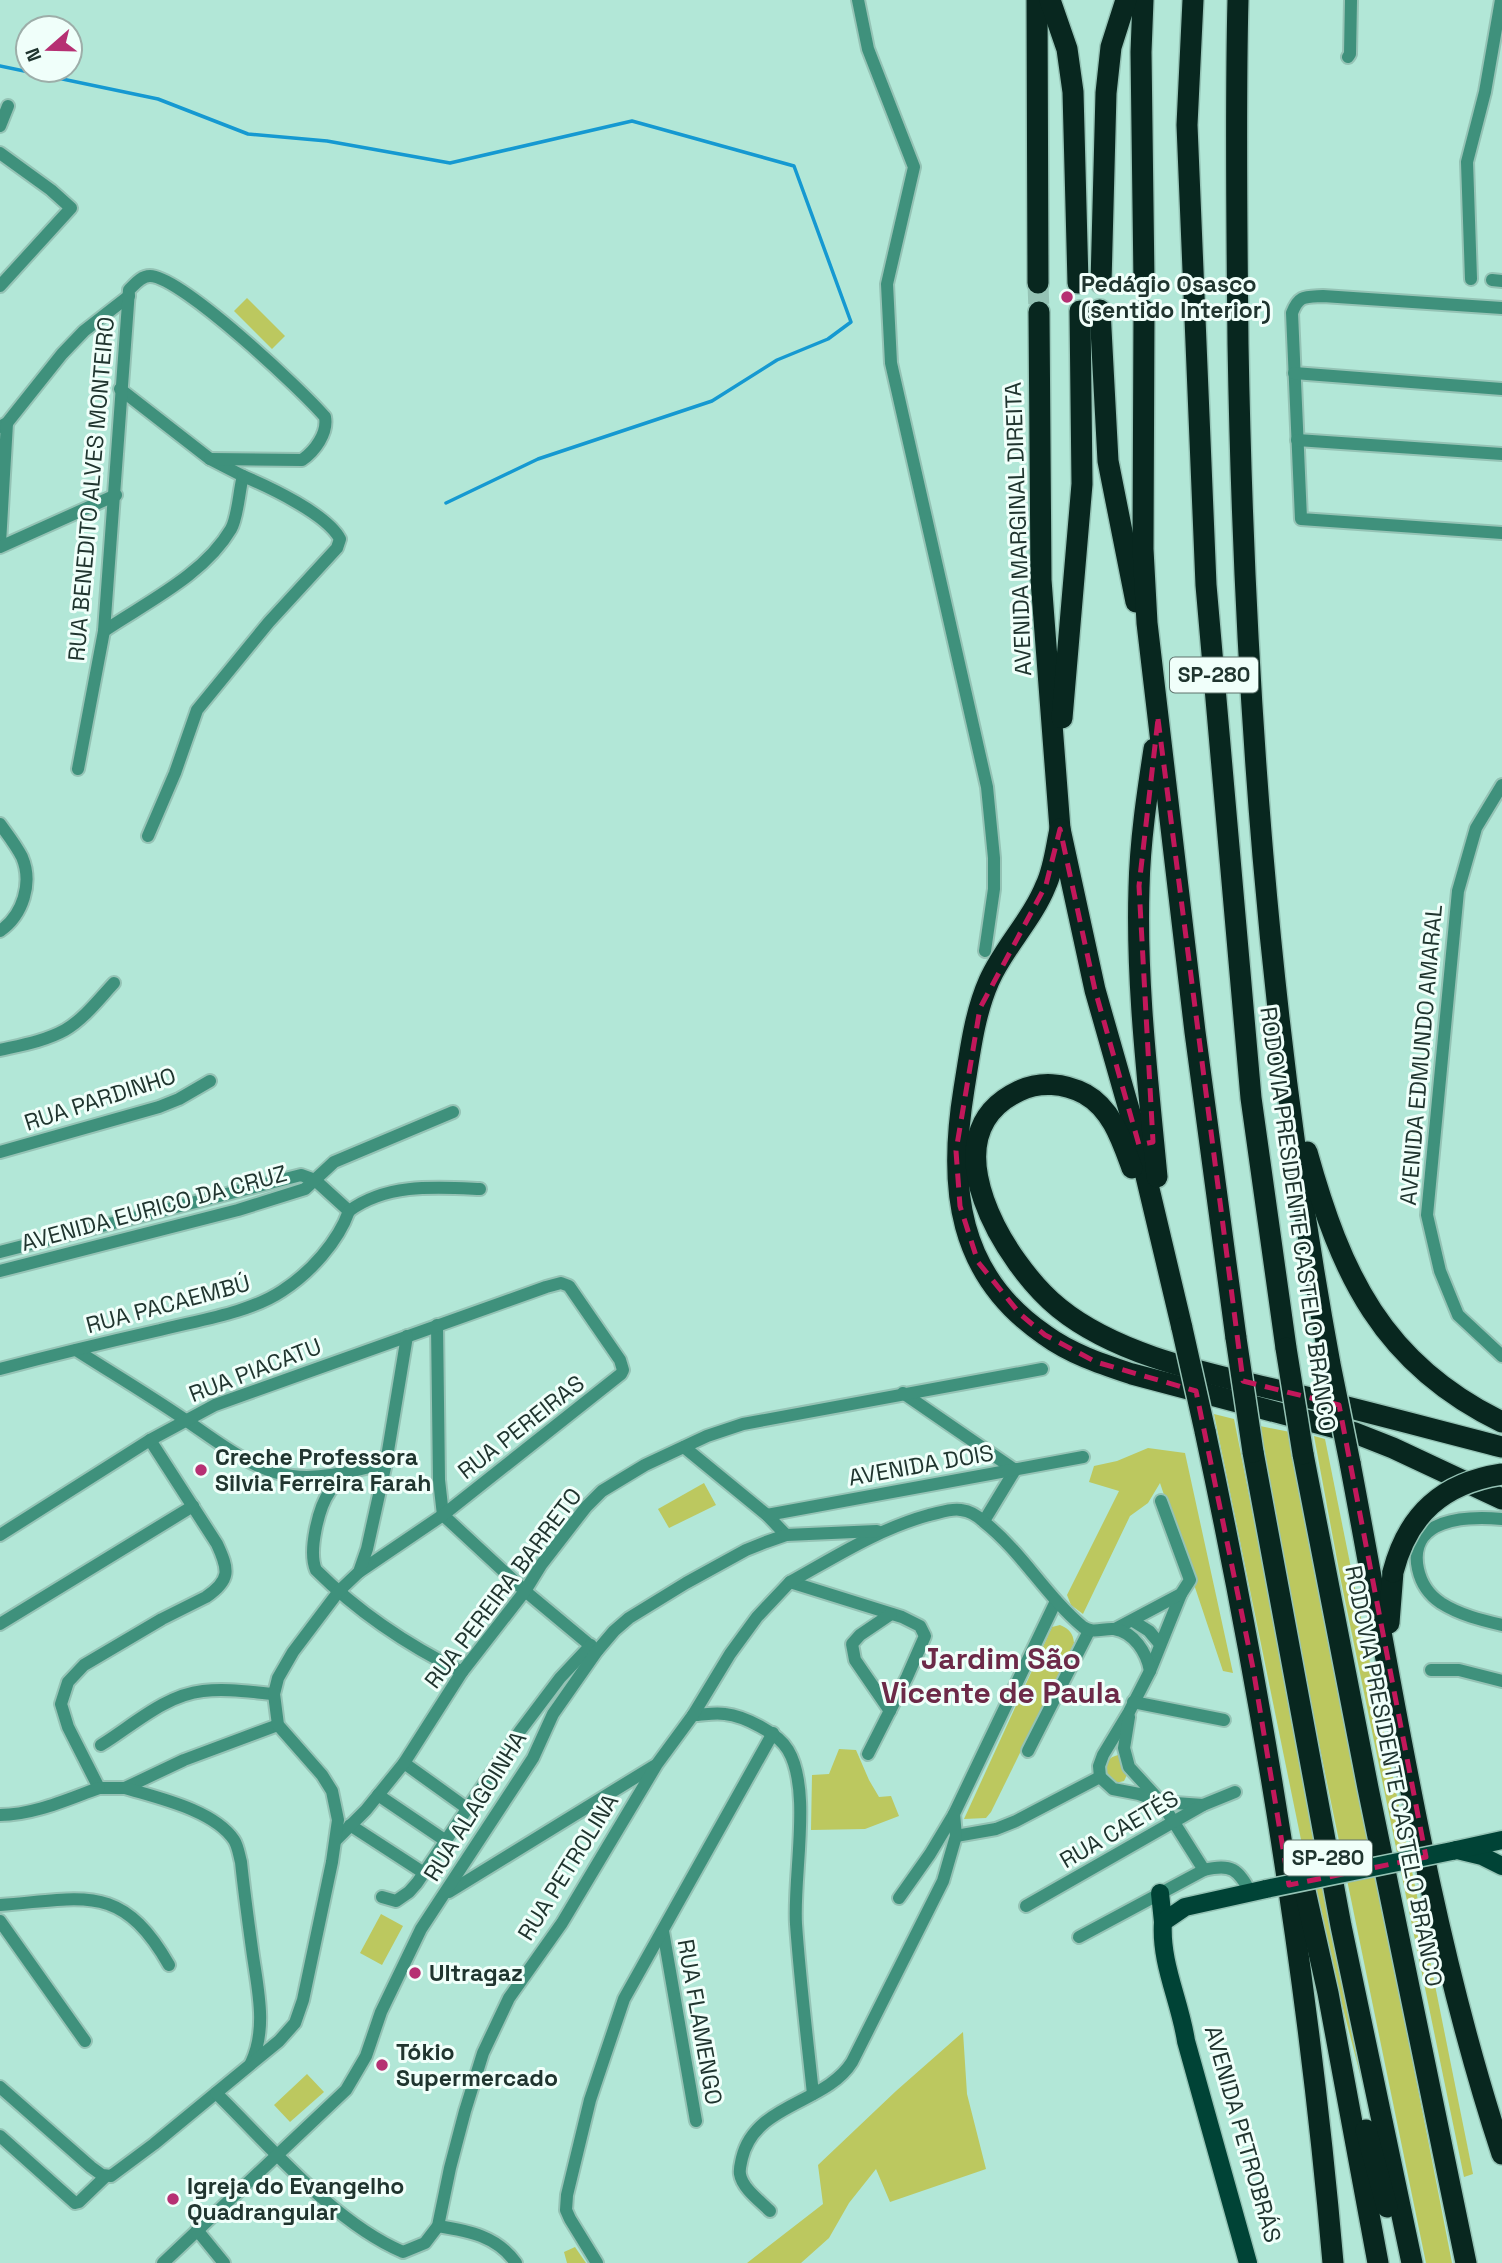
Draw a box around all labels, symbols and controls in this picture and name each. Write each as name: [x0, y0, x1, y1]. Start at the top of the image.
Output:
north arrow: [14, 14, 84, 84]
text: N: [20, 44, 47, 65]
place label: Pedágio Osasco (sentido Interior): [1081, 269, 1271, 325]
marker: Pedágio Osasco (sentido Interior): [1059, 289, 1075, 305]
street label: RUA BENEDITO ALVES MONTEIRO: [61, 316, 121, 662]
street label: AVENIDA MARGINAL DIREITA: [998, 382, 1038, 676]
road number: SP-280: [1170, 658, 1258, 692]
street label: AVENIDA EDMUNDO AMARAL: [1393, 903, 1449, 1207]
street label: RODOVIA PRESIDENTE CASTELO BRANCO: [1253, 1005, 1343, 1433]
street label: RUA PARDINHO: [20, 1060, 180, 1138]
street label: AVENIDA EURICO DA CRUZ: [18, 1158, 290, 1258]
street label: RUA PACAEMBÚ: [83, 1268, 253, 1340]
street label: RUA PIACATU: [184, 1331, 326, 1409]
street label: RUA PEREIRAS: [452, 1368, 590, 1486]
street label: AVENIDA DOIS: [846, 1437, 996, 1493]
place label: Creche Professora Silvia Ferreira Farah: [215, 1442, 431, 1498]
marker: Creche Professora Silvia Ferreira Farah: [193, 1462, 209, 1478]
street label: RUA PEREIRA BARRETO: [418, 1482, 588, 1694]
street label: RODOVIA PRESIDENTE CASTELO BRANCO: [1338, 1563, 1450, 1989]
district label: Jardim São Vicente de Paula: [881, 1639, 1121, 1712]
street label: RUA ALAGOINHA: [417, 1725, 533, 1887]
street label: RUA CAETÉS: [1054, 1783, 1184, 1875]
street label: RUA PETROLINA: [511, 1788, 625, 1946]
road number: SP-280: [1284, 1840, 1372, 1876]
street label: RUA FLAMENGO: [671, 1937, 729, 2107]
place label: Ultragaz: [429, 1958, 523, 1988]
marker: Ultragaz: [407, 1965, 423, 1981]
street label: AVENIDA PETROBRÁS: [1198, 2022, 1288, 2246]
place label: Tókio Supermercado: [396, 2037, 558, 2093]
marker: Tókio Supermercado: [374, 2057, 390, 2073]
place label: Igreja do Evangelho Quadrangular: [187, 2171, 404, 2227]
marker: Igreja do Evangelho Quadrangular: [165, 2191, 181, 2207]

